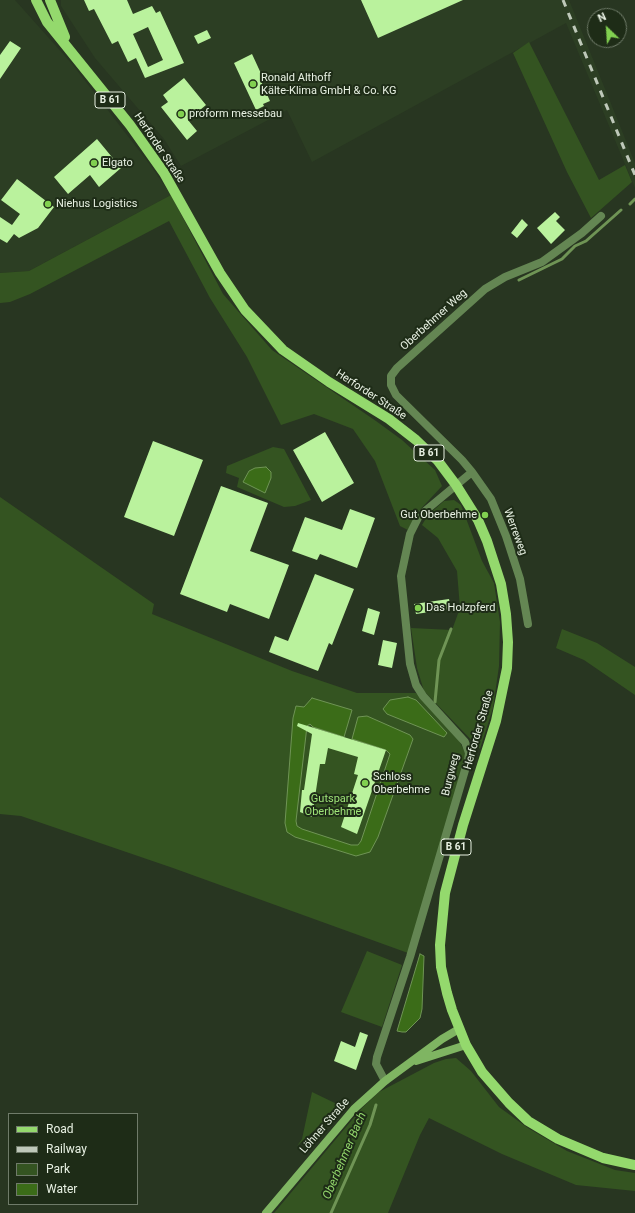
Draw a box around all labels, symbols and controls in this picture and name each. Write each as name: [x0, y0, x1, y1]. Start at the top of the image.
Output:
north arrow: [587, 8, 627, 48]
text: N: [596, 10, 608, 25]
place label: Ronald Althoff Kälte-Klima GmbH & Co. KG: [261, 71, 396, 97]
marker: Ronald Althoff Kälte-Klima GmbH & Co. KG: [248, 79, 258, 89]
road number: B 61: [95, 92, 125, 108]
place label: proform messebau: [189, 107, 282, 121]
marker: proform messebau: [176, 109, 186, 119]
street label: Herforder Straße: [131, 110, 187, 186]
place label: Elgato: [102, 156, 133, 170]
marker: Elgato: [89, 158, 99, 168]
place label: Niehus Logistics: [56, 197, 137, 211]
marker: Niehus Logistics: [43, 199, 53, 209]
street label: Oberbehmer Weg: [398, 287, 470, 353]
street label: Herforder Straße: [333, 367, 409, 423]
road number: B 61: [414, 445, 444, 461]
street label: Werreweg: [500, 507, 530, 557]
place label: Gut Oberbehme: [400, 508, 477, 522]
marker: Gut Oberbehme: [480, 510, 490, 520]
place label: Das Holzpferd: [426, 601, 495, 615]
marker: Das Holzpferd: [413, 603, 423, 613]
street label: Herforder Straße: [461, 689, 497, 771]
street label: Burgweg: [439, 753, 463, 797]
place label: Schloss Oberbehme: [373, 770, 430, 796]
marker: Schloss Oberbehme: [360, 778, 370, 788]
park label: Gutspark Oberbehme: [305, 792, 361, 818]
road number: B 61: [441, 839, 471, 855]
street label: Löhner Straße: [298, 1096, 352, 1156]
water label: Oberbehmer Bach: [320, 1110, 370, 1202]
legend: [8, 1113, 138, 1205]
text: Road: [46, 1122, 74, 1136]
text: Railway: [46, 1142, 87, 1156]
text: Park: [46, 1162, 70, 1176]
text: Water: [46, 1182, 77, 1196]

